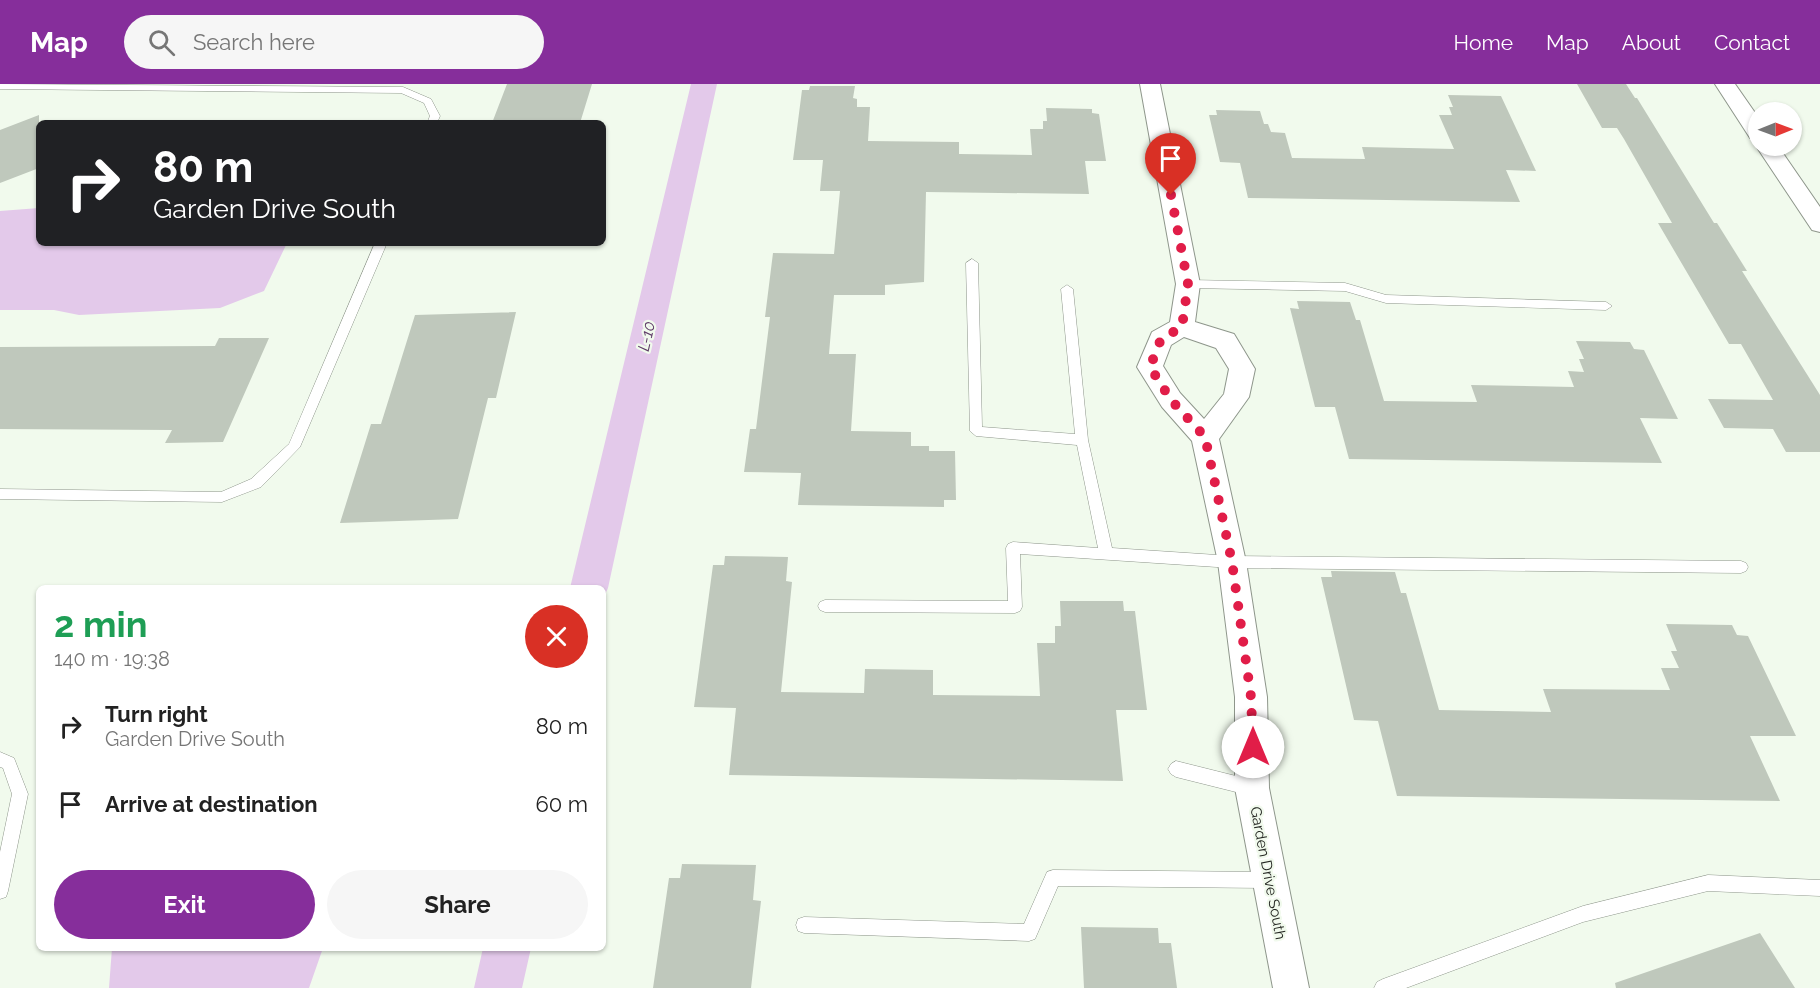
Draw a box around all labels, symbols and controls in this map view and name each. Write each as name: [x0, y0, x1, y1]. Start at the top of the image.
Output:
search box: [124, 15, 544, 69]
text: Map: [30, 26, 88, 59]
icon: search: [145, 26, 178, 59]
text: Search here: [193, 29, 315, 55]
text: Home: [1454, 30, 1513, 55]
text: Map: [1546, 30, 1589, 55]
text: About: [1622, 30, 1681, 55]
text: Contact: [1714, 30, 1790, 55]
north arrow: [1748, 102, 1802, 156]
map controls: [1748, 102, 1802, 156]
pin: [1145, 133, 1196, 195]
icon: arrive: [1154, 142, 1187, 175]
text: 80 m: [153, 143, 253, 192]
icon: right: [54, 144, 132, 222]
text: Garden Drive South: [153, 193, 396, 224]
water label: L-10: [634, 319, 659, 353]
text: 2 min: [54, 603, 147, 645]
button: close: [525, 605, 588, 668]
text: 140 m · 19:38: [54, 647, 170, 671]
text: Turn right: [105, 701, 208, 727]
icon: right: [54, 710, 87, 743]
text: 80 m: [536, 713, 588, 739]
position arrow: [1221, 715, 1285, 779]
text: Garden Drive South: [105, 727, 285, 751]
icon: arrive: [54, 788, 87, 821]
text: Arrive at destination: [105, 791, 318, 817]
text: 60 m: [535, 791, 588, 817]
street label: Garden Drive South: [1246, 805, 1290, 941]
button: Exit: [54, 870, 315, 939]
button: Share: [327, 870, 588, 939]

